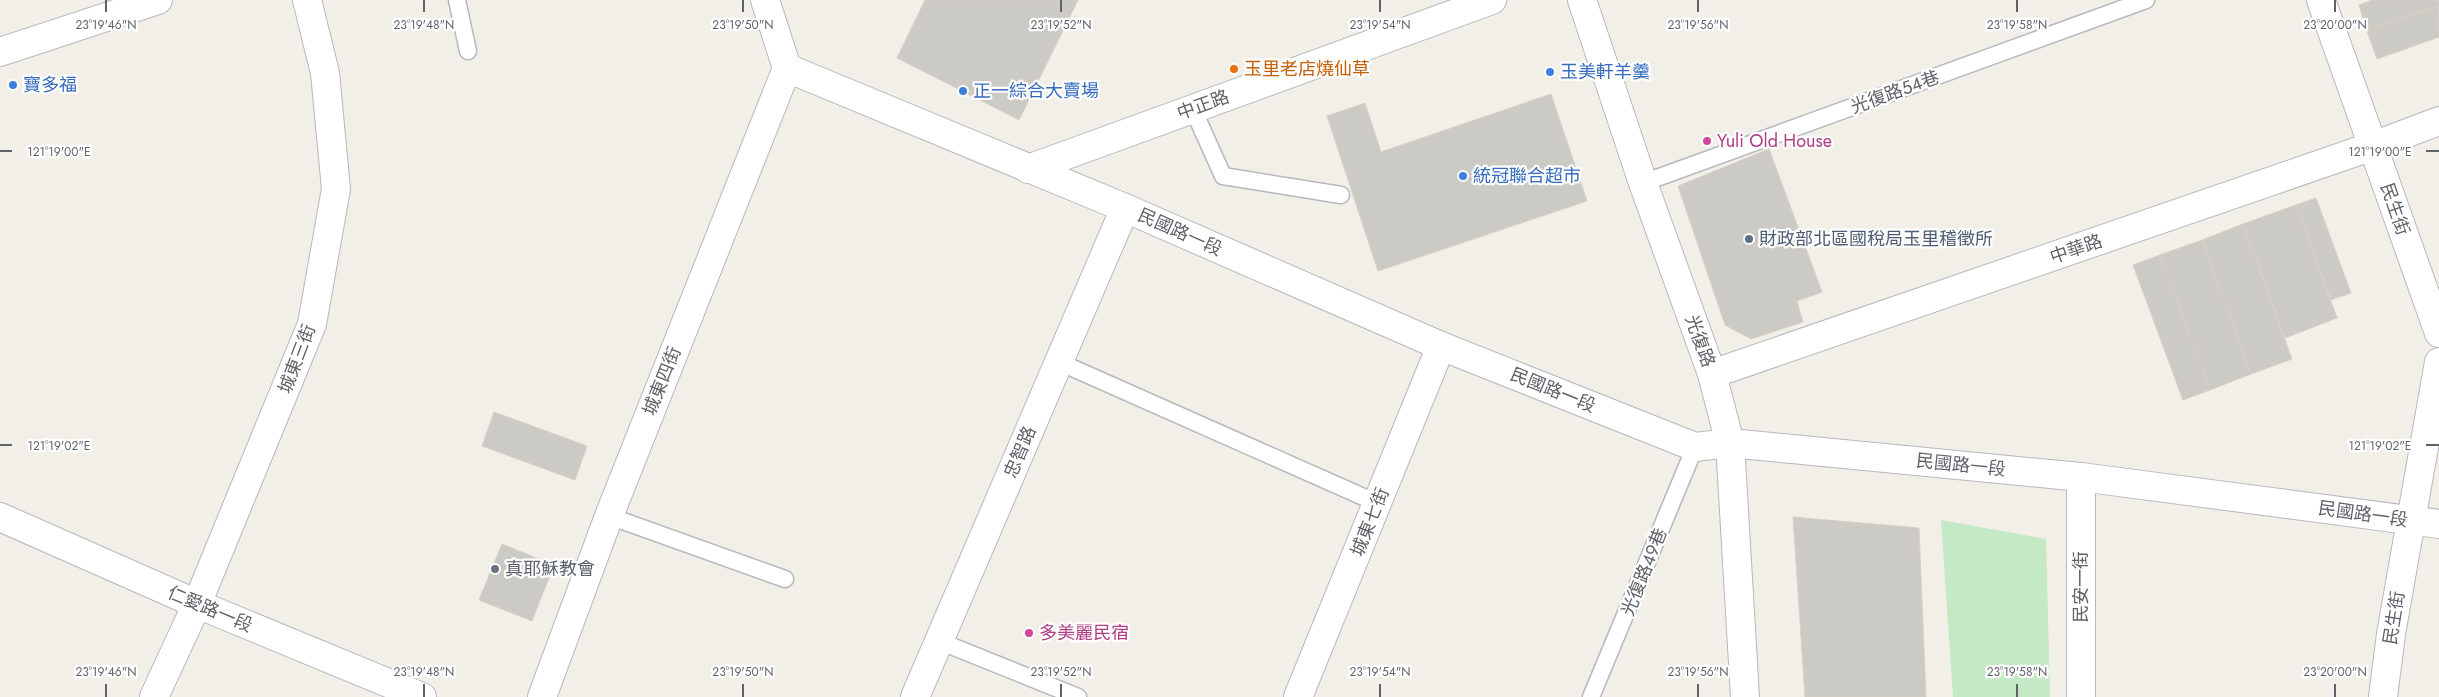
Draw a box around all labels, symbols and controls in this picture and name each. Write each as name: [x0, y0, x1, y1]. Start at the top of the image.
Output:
text: 23°19'46"N: [75, 16, 137, 34]
text: 23°19'48"N: [394, 16, 454, 34]
text: 23°19'50"N: [712, 16, 774, 34]
text: 23°19'52"N: [1031, 16, 1091, 34]
text: 23°19'54"N: [1349, 16, 1411, 34]
text: 23°19'56"N: [1667, 16, 1729, 34]
text: 23°19'58"N: [1987, 16, 2047, 34]
text: 23°20'00"N: [2303, 16, 2367, 34]
place label: 玉里老店燒仙草: [1244, 56, 1370, 82]
place label: 玉美軒羊羹: [1560, 59, 1650, 85]
marker: 玉里老店燒仙草: [1228, 63, 1240, 75]
street label: 光復路54巷: [1847, 64, 1943, 120]
marker: 玉美軒羊羹: [1544, 66, 1556, 78]
place label: 寶多福: [23, 72, 77, 98]
place label: 正一綜合大賣場: [973, 78, 1099, 104]
marker: 寶多福: [7, 79, 19, 91]
street label: 中正路: [1173, 84, 1233, 126]
marker: 正一綜合大賣場: [957, 85, 969, 97]
place label: Yuli Old House: [1717, 128, 1832, 154]
marker: Yuli Old House: [1701, 135, 1713, 147]
text: 121°19'00"E: [27, 143, 91, 161]
text: 121°19'00"E: [2348, 143, 2412, 161]
place label: 統冠聯合超市: [1473, 163, 1581, 189]
marker: 統冠聯合超市: [1457, 170, 1469, 182]
street label: 民生街: [2374, 179, 2416, 239]
street label: 民國路一段: [1134, 202, 1226, 262]
place label: 財政部北區國稅局玉里稽徵所: [1759, 226, 1993, 252]
street label: 中華路: [2046, 228, 2106, 270]
marker: 財政部北區國稅局玉里稽徵所: [1743, 233, 1755, 245]
street label: 光復路: [1679, 311, 1721, 371]
street label: 城東三街: [272, 321, 322, 397]
street label: 城東四街: [636, 343, 688, 419]
street label: 民國路一段: [1506, 361, 1600, 419]
street label: 忠智路: [997, 422, 1043, 482]
text: 121°19'02"E: [28, 437, 90, 455]
text: 121°19'02"E: [2349, 437, 2411, 455]
street label: 民國路一段: [1915, 447, 2007, 483]
street label: 城東七街: [1344, 484, 1396, 560]
street label: 民國路一段: [2317, 495, 2409, 533]
street label: 光復路49巷: [1615, 524, 1673, 620]
street label: 民安一街: [2068, 551, 2094, 623]
place label: 真耶穌教會: [505, 556, 595, 582]
marker: 真耶穌教會: [489, 563, 501, 575]
street label: 仁愛路一段: [163, 579, 257, 639]
street label: 民生街: [2377, 589, 2411, 647]
place label: 多美麗民宿: [1039, 620, 1129, 646]
marker: 多美麗民宿: [1023, 627, 1035, 639]
text: 23°19'46"N: [75, 663, 137, 681]
text: 23°19'48"N: [394, 663, 454, 681]
text: 23°19'50"N: [712, 663, 774, 681]
text: 23°19'52"N: [1031, 663, 1091, 681]
text: 23°19'54"N: [1349, 663, 1411, 681]
text: 23°19'56"N: [1667, 663, 1729, 681]
text: 23°19'58"N: [1987, 663, 2047, 681]
text: 23°20'00"N: [2303, 663, 2367, 681]

